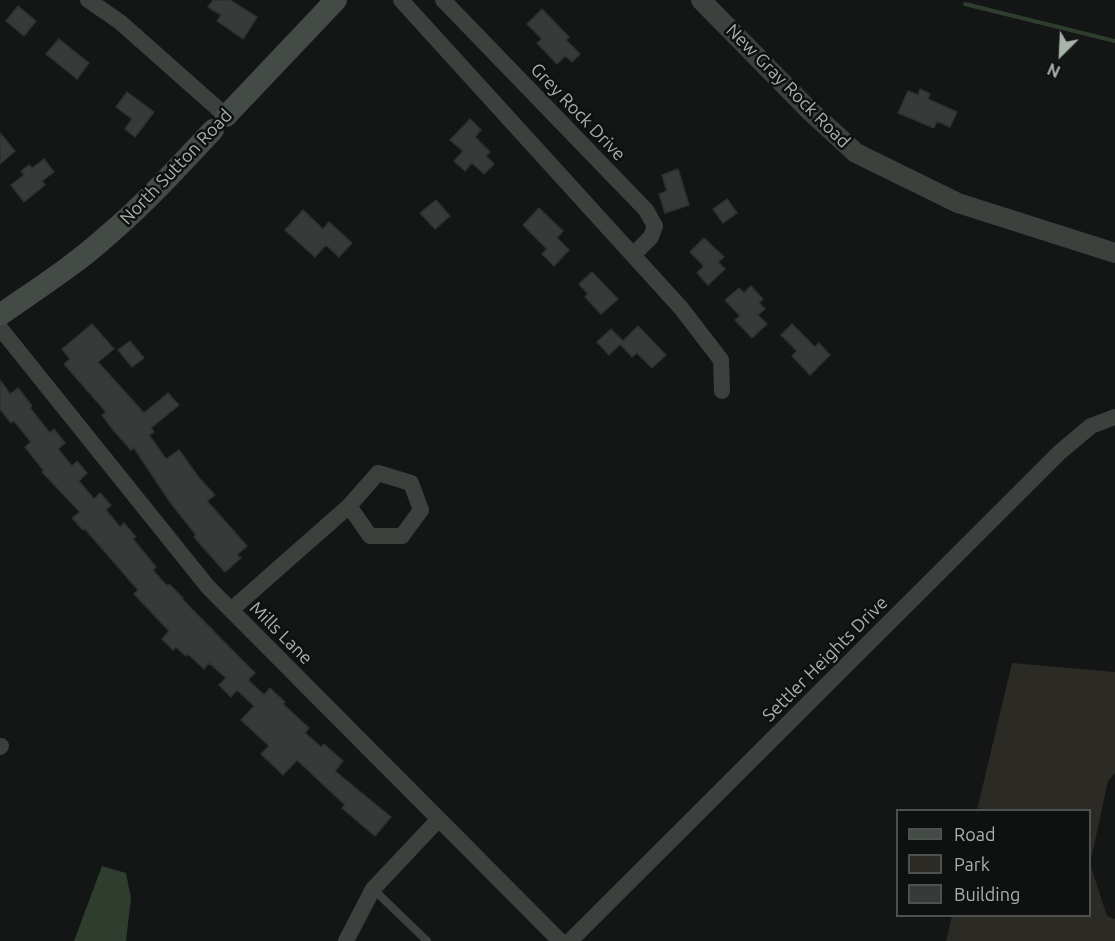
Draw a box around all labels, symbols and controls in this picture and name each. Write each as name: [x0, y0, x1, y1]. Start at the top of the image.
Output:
street label: New Gray Rock Road: [722, 20, 854, 152]
north arrow: [1031, 24, 1091, 84]
street label: Grey Rock Drive: [526, 59, 630, 165]
text: N: [1045, 60, 1063, 81]
street label: North Sutton Road: [115, 105, 237, 229]
street label: Settler Heights Drive: [758, 592, 892, 726]
street label: Mills Lane: [245, 597, 317, 669]
legend: [896, 809, 1091, 917]
text: Road: [954, 824, 996, 844]
text: Park: [954, 854, 990, 874]
text: Building: [954, 884, 1020, 904]

